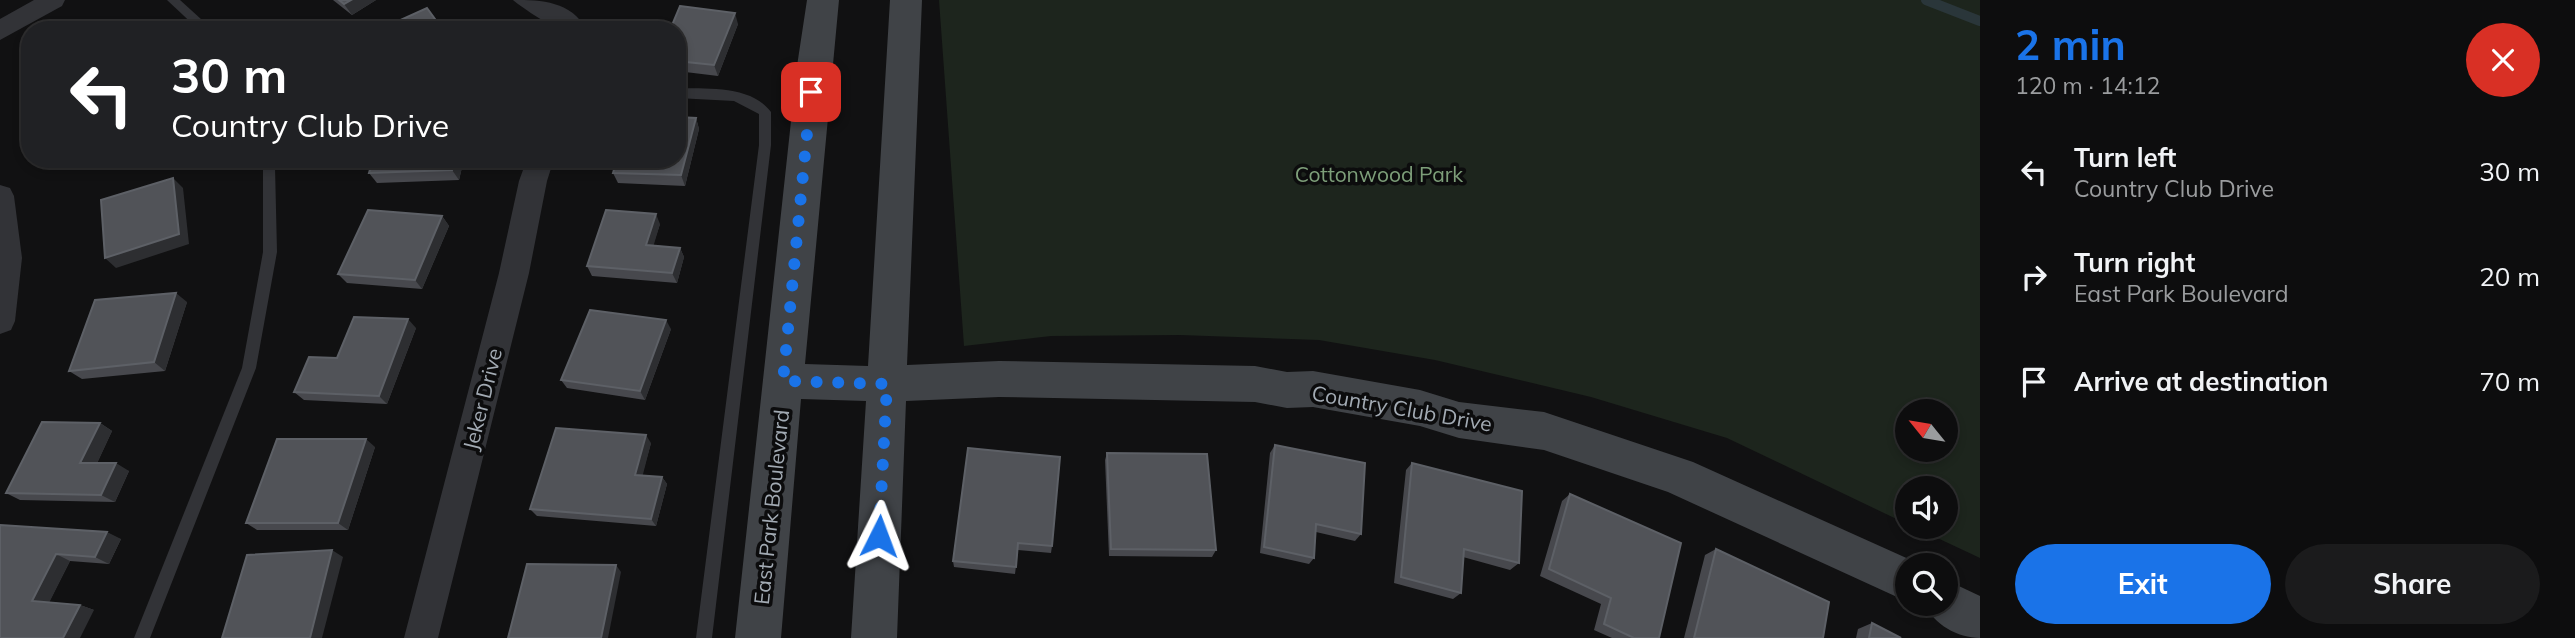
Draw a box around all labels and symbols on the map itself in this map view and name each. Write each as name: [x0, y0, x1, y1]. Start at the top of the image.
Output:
pin: [781, 62, 841, 122]
park label: Cottonwood Park: [1295, 161, 1463, 187]
street label: Jeker Drive: [457, 345, 507, 453]
street label: Country Club Drive: [1310, 379, 1494, 437]
north arrow: [1895, 399, 1958, 462]
street label: East Park Boulevard: [748, 408, 794, 606]
position arrow: [842, 499, 916, 573]

